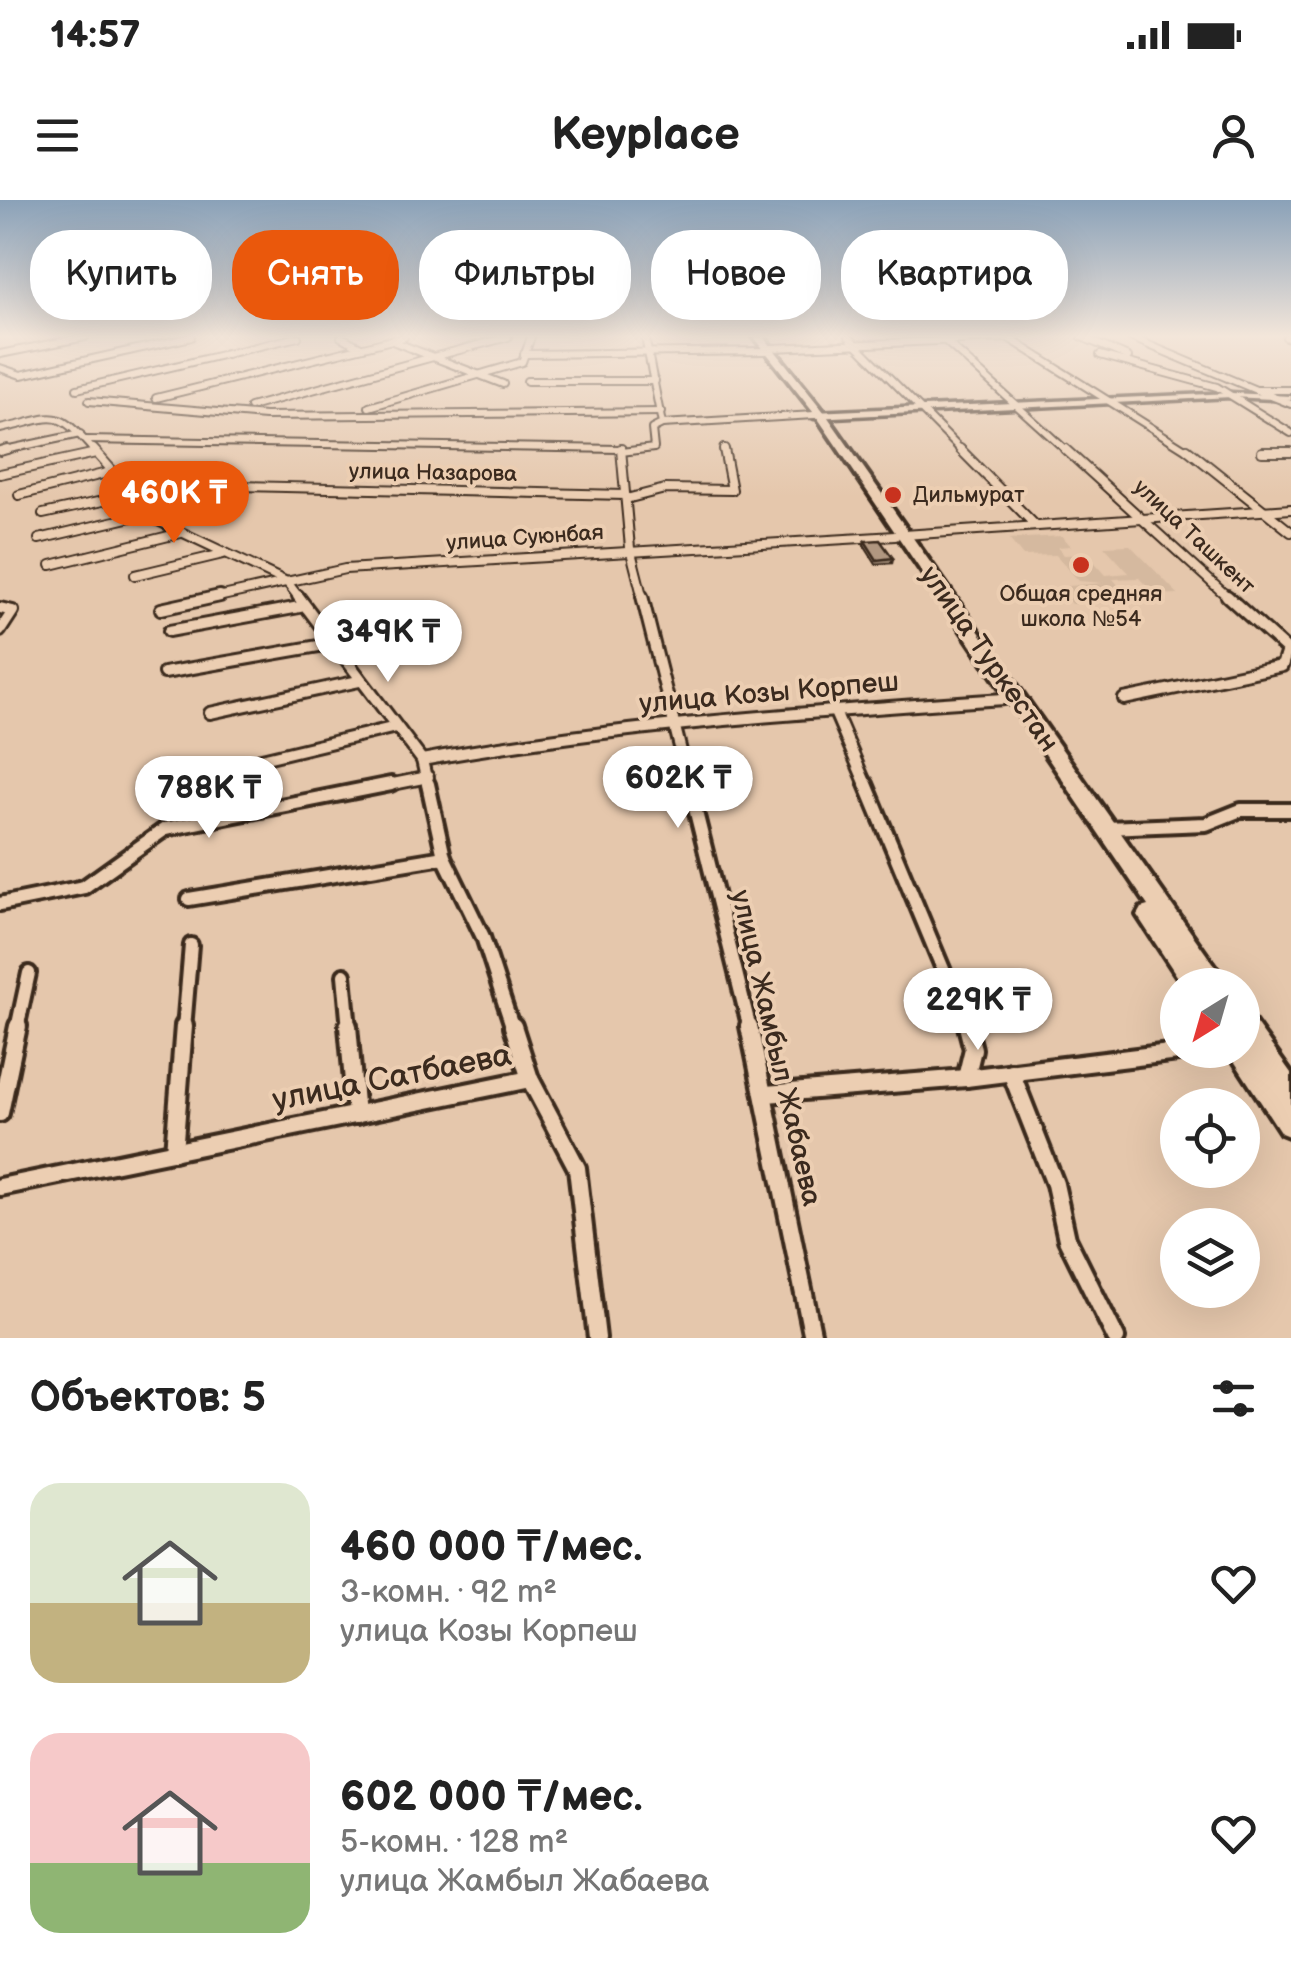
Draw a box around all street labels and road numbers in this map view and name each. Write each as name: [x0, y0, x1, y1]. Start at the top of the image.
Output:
street label: улица Назарова: [349, 458, 517, 488]
street label: улица Ташкент: [1128, 474, 1261, 601]
street label: улица Суюнбая: [445, 519, 605, 557]
street label: улица Туркестан: [913, 560, 1065, 758]
street label: улица Козы Корпеш: [638, 665, 900, 721]
street label: улица Жамбыл Жабаева: [724, 887, 829, 1210]
street label: улица Сатбаева: [269, 1036, 515, 1120]

